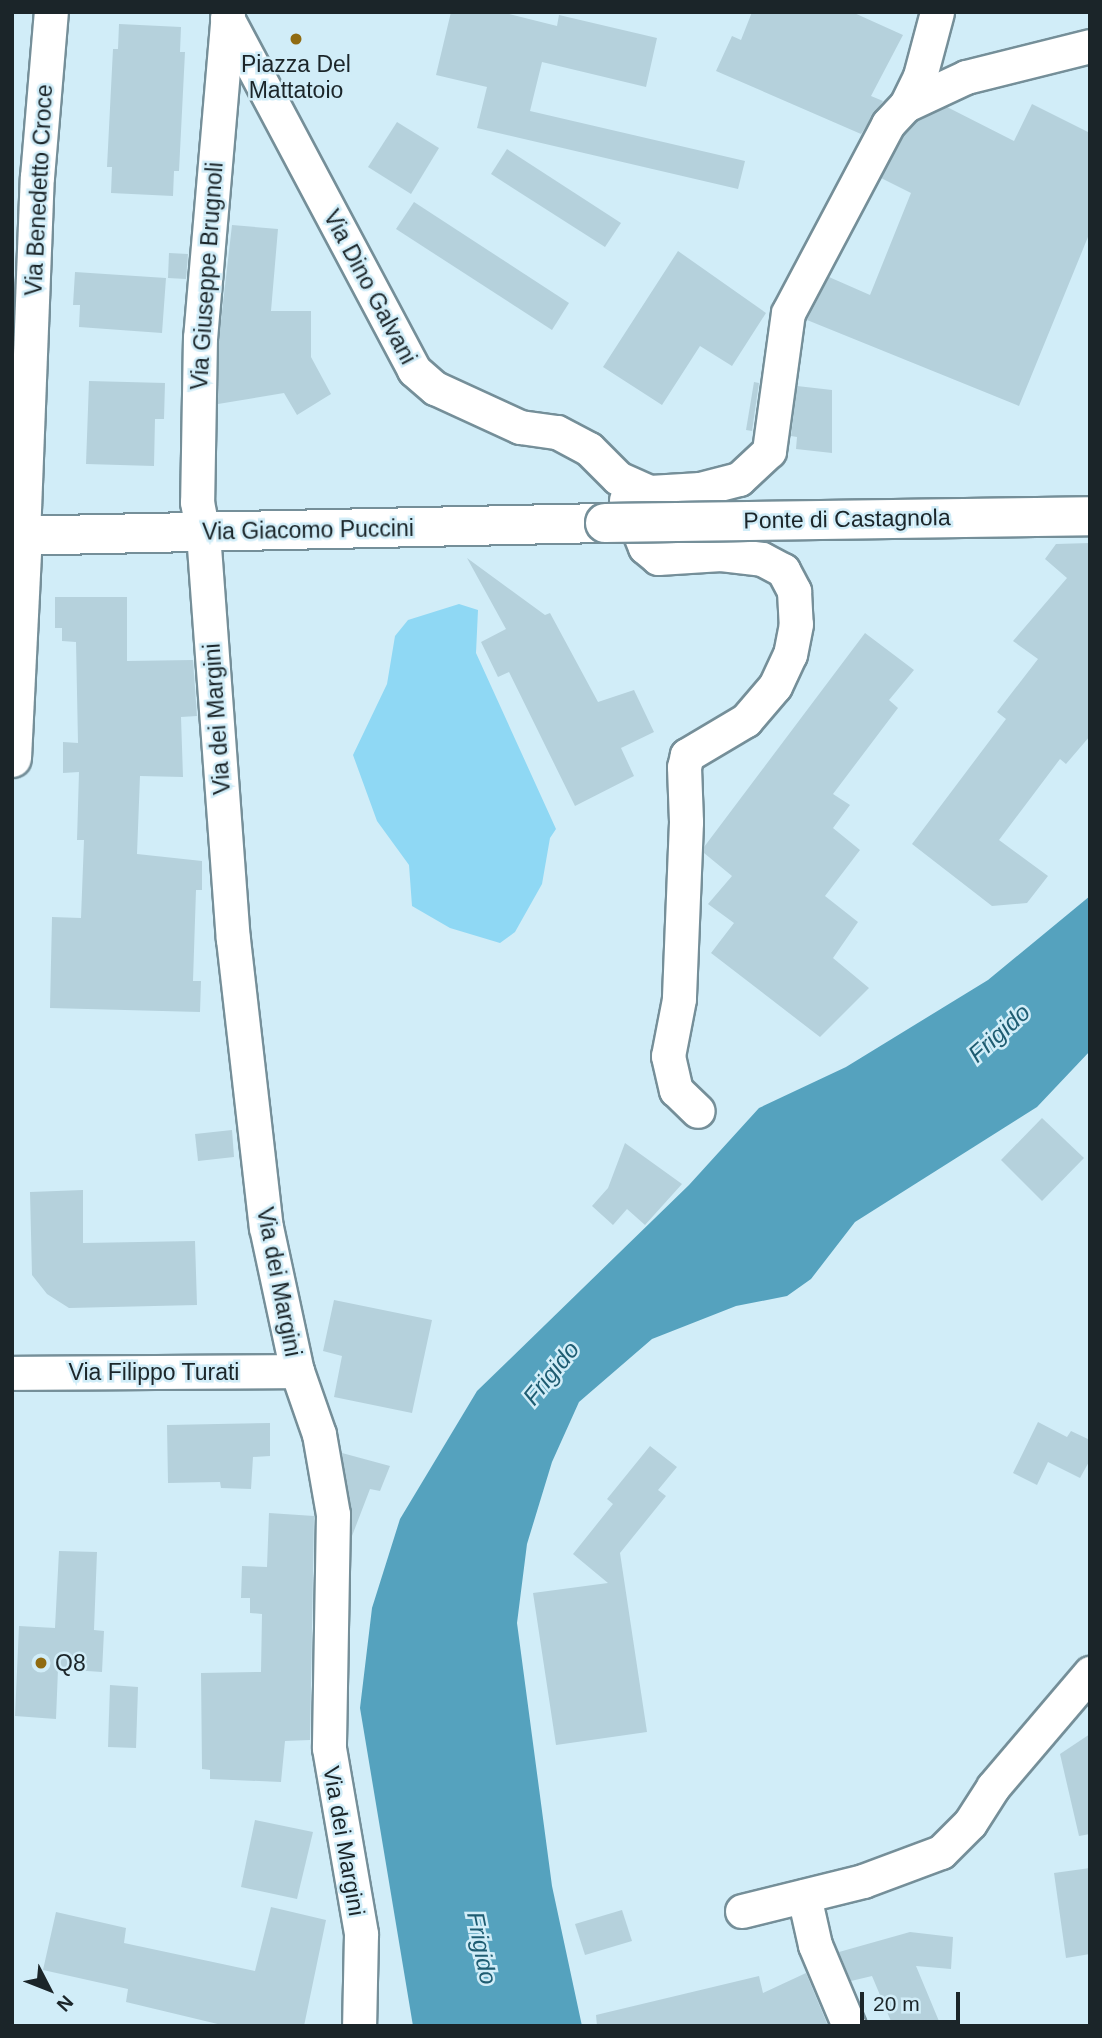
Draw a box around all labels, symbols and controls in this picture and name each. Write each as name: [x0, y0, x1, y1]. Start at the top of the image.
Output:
marker: Piazza Del Mattatoio: [288, 31, 304, 47]
place label: Piazza Del Mattatoio: [241, 50, 351, 104]
street label: Via Benedetto Croce: [20, 84, 58, 296]
street label: Via Giuseppe Brugnoli: [185, 161, 229, 391]
street label: Via Dino Galvani: [318, 205, 422, 369]
street label: Ponte di Castagnola: [743, 503, 951, 535]
street label: Via Giacomo Puccini: [202, 514, 414, 546]
street label: Via dei Margini: [198, 642, 236, 796]
water label: Frigido: [962, 998, 1036, 1068]
street label: Via dei Margini: [251, 1205, 307, 1359]
water label: Frigido: [517, 1335, 585, 1411]
street label: Via Filippo Turati: [68, 1358, 240, 1386]
place label: Q8: [55, 1649, 86, 1677]
marker: Q8: [33, 1655, 49, 1671]
street label: Via dei Margini: [317, 1764, 371, 1918]
water label: Frigido: [461, 1909, 503, 1987]
north arrow: [14, 1954, 84, 2024]
scale bar: [864, 1979, 964, 2023]
text: N: [53, 1991, 77, 2016]
text: 20 m: [873, 1992, 920, 2015]

